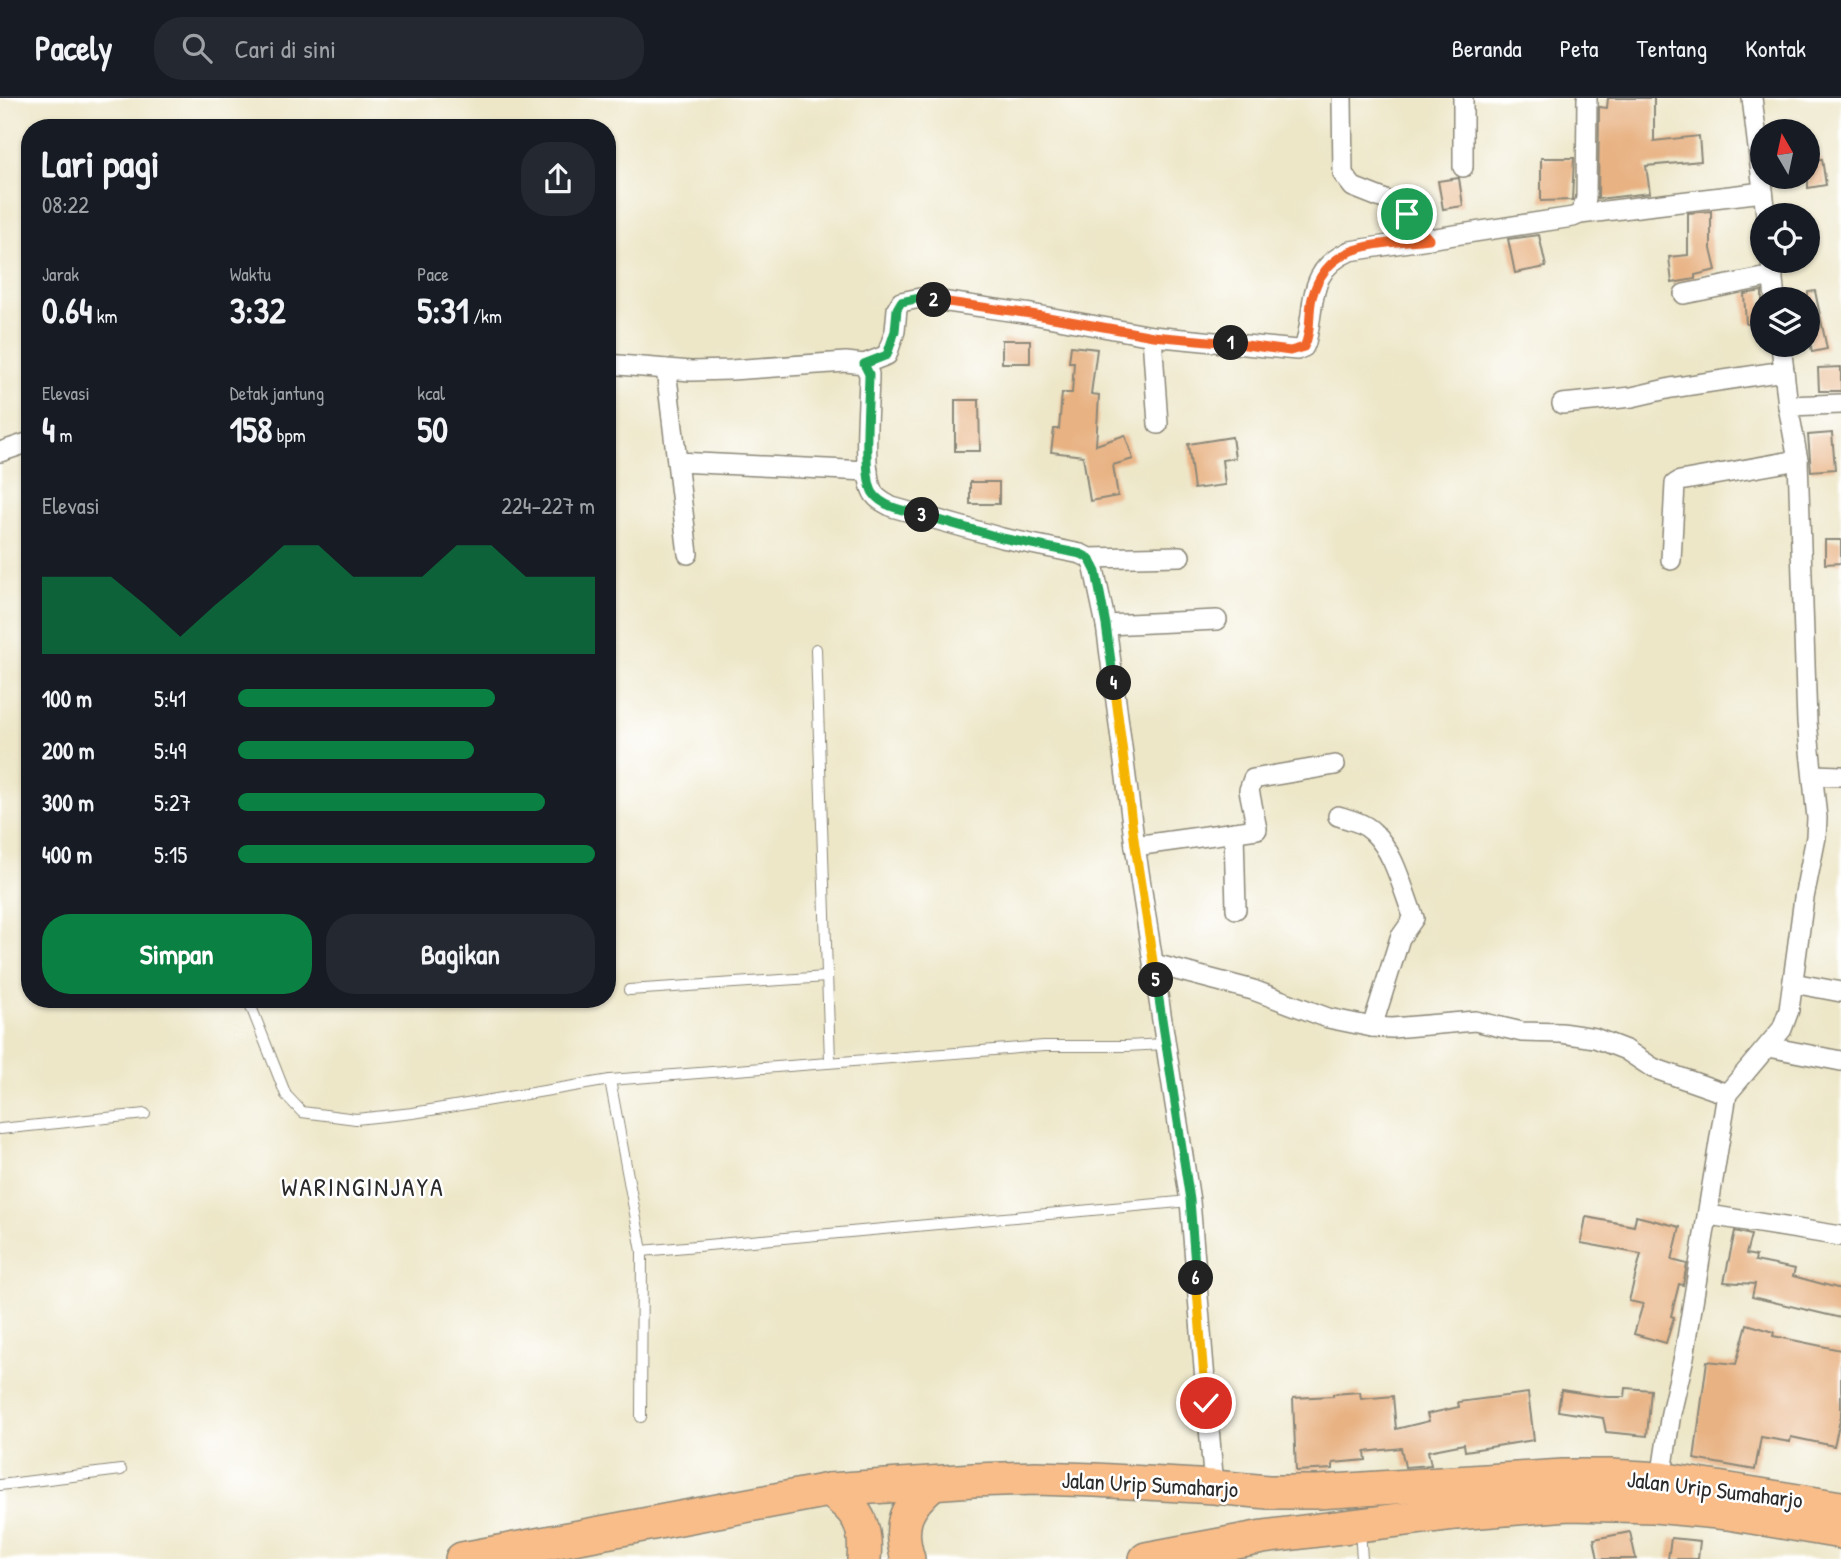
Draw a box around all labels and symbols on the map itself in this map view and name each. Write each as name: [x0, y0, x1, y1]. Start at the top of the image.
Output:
north arrow: [1750, 119, 1820, 189]
pin: [1377, 184, 1437, 244]
pin: 2: [916, 282, 951, 318]
pin: 1: [1214, 326, 1248, 360]
pin: 3: [904, 498, 940, 532]
pin: 4: [1096, 666, 1132, 700]
pin: 5: [1138, 962, 1174, 998]
district label: WARINGINJAYA: [281, 1169, 445, 1204]
pin: 6: [1178, 1260, 1214, 1296]
pin: [1176, 1373, 1236, 1433]
street label: Jalan Urip Sumaharjo: [1625, 1463, 1805, 1515]
street label: Jalan Urip Sumaharjo: [1061, 1464, 1239, 1504]

